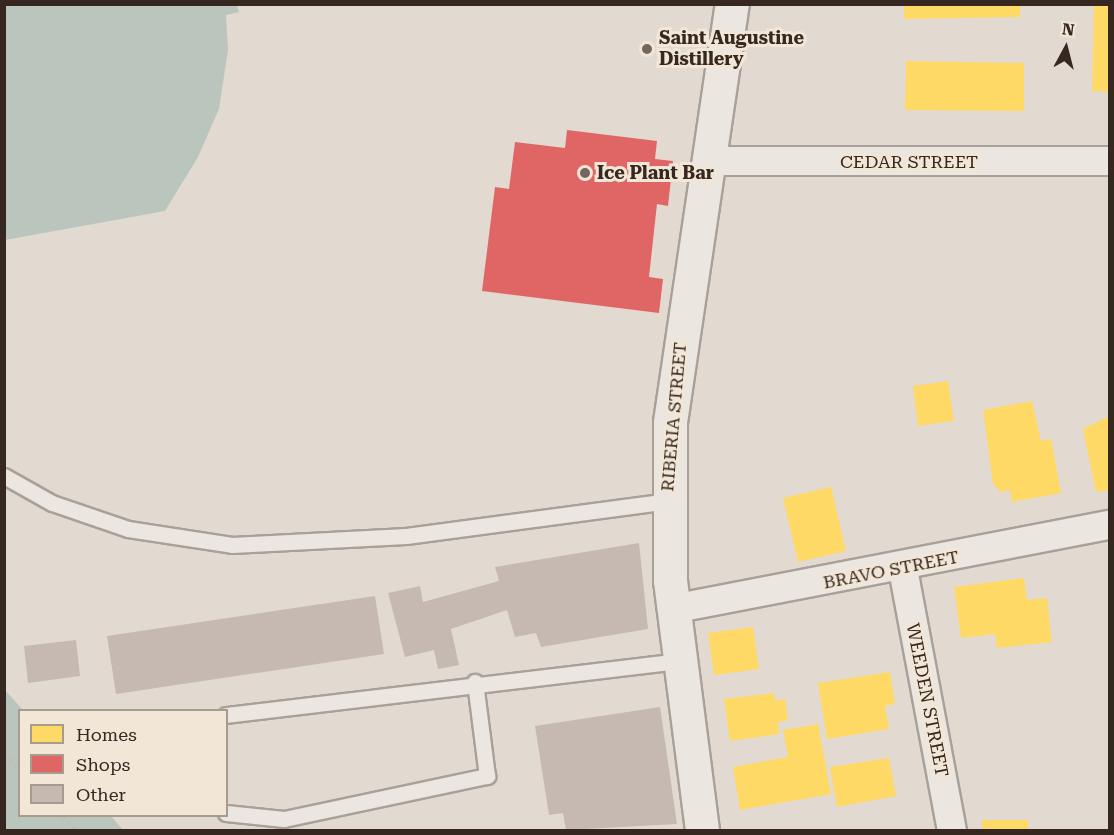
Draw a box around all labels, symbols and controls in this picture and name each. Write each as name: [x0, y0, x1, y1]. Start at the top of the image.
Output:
north arrow: [1036, 18, 1096, 78]
text: N: [1061, 19, 1076, 40]
place label: Saint Augustine Distillery: [659, 28, 804, 70]
marker: Saint Augustine Distillery: [640, 42, 654, 56]
street label: CEDAR STREET: [840, 151, 978, 173]
place label: Ice Plant Bar: [597, 162, 714, 184]
marker: Ice Plant Bar: [578, 166, 592, 180]
street label: RIBERIA STREET: [657, 342, 691, 492]
street label: BRAVO STREET: [821, 546, 961, 594]
street label: WEEDEN STREET: [902, 621, 952, 779]
legend: [18, 709, 228, 817]
text: Homes: [76, 724, 137, 745]
text: Shops: [76, 754, 130, 775]
text: Other: [76, 784, 126, 805]

